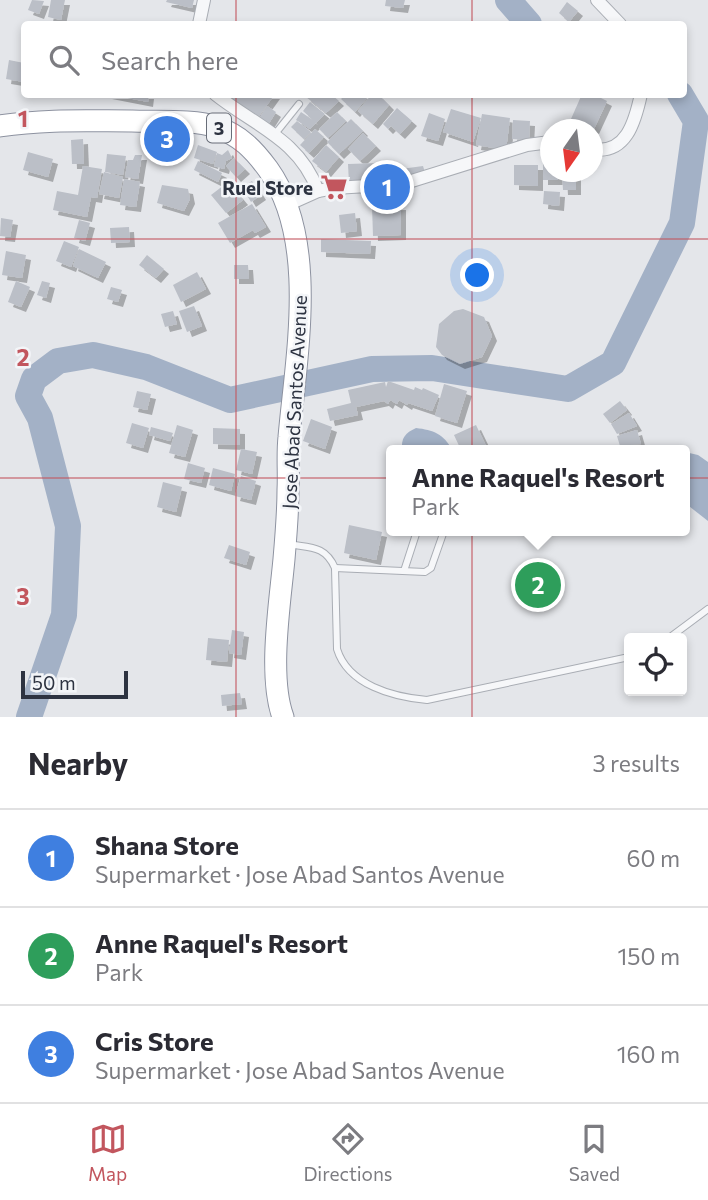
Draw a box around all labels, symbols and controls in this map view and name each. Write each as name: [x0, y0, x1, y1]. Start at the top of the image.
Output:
search box: [21, 21, 687, 98]
icon: search: [45, 41, 83, 79]
text: Search here: [101, 44, 239, 75]
text: 1: [18, 104, 28, 132]
pin: 3: [144, 113, 190, 165]
road number: 3: [207, 113, 231, 142]
north arrow: [540, 119, 603, 182]
pin: 1: [364, 161, 410, 213]
supermarket icon: Ruel Store: [319, 172, 349, 202]
place label: Ruel Store: [222, 176, 313, 199]
your location: [460, 258, 494, 292]
street label: Jose Abad Santos Avenue: [277, 294, 311, 510]
text: 2: [16, 343, 30, 371]
popup: [386, 445, 690, 536]
text: Anne Raquel's Resort: [412, 461, 664, 492]
text: Park: [412, 492, 460, 520]
pin: 2: [515, 559, 561, 611]
text: 3: [16, 582, 30, 610]
map controls: [624, 633, 687, 696]
button: locate: [624, 633, 687, 696]
scale bar: [21, 668, 128, 700]
text: 50 m: [32, 671, 76, 694]
text: Nearby: [28, 744, 128, 781]
text: 3 results: [593, 749, 680, 777]
text: Shana Store: [95, 829, 239, 860]
text: 1: [46, 844, 56, 872]
text: 60 m: [627, 844, 680, 872]
text: Supermarket · Jose Abad Santos Avenue: [95, 860, 505, 888]
text: Anne Raquel's Resort: [95, 927, 348, 958]
text: 2: [44, 942, 58, 970]
text: 150 m: [617, 942, 680, 970]
text: Park: [95, 958, 143, 986]
text: Cris Store: [95, 1025, 214, 1056]
text: 3: [44, 1040, 58, 1068]
text: 160 m: [617, 1040, 680, 1068]
text: Supermarket · Jose Abad Santos Avenue: [95, 1056, 505, 1084]
tab: Map: [88, 1120, 127, 1185]
tab: Directions: [303, 1120, 393, 1185]
tab: Saved: [569, 1120, 620, 1185]

